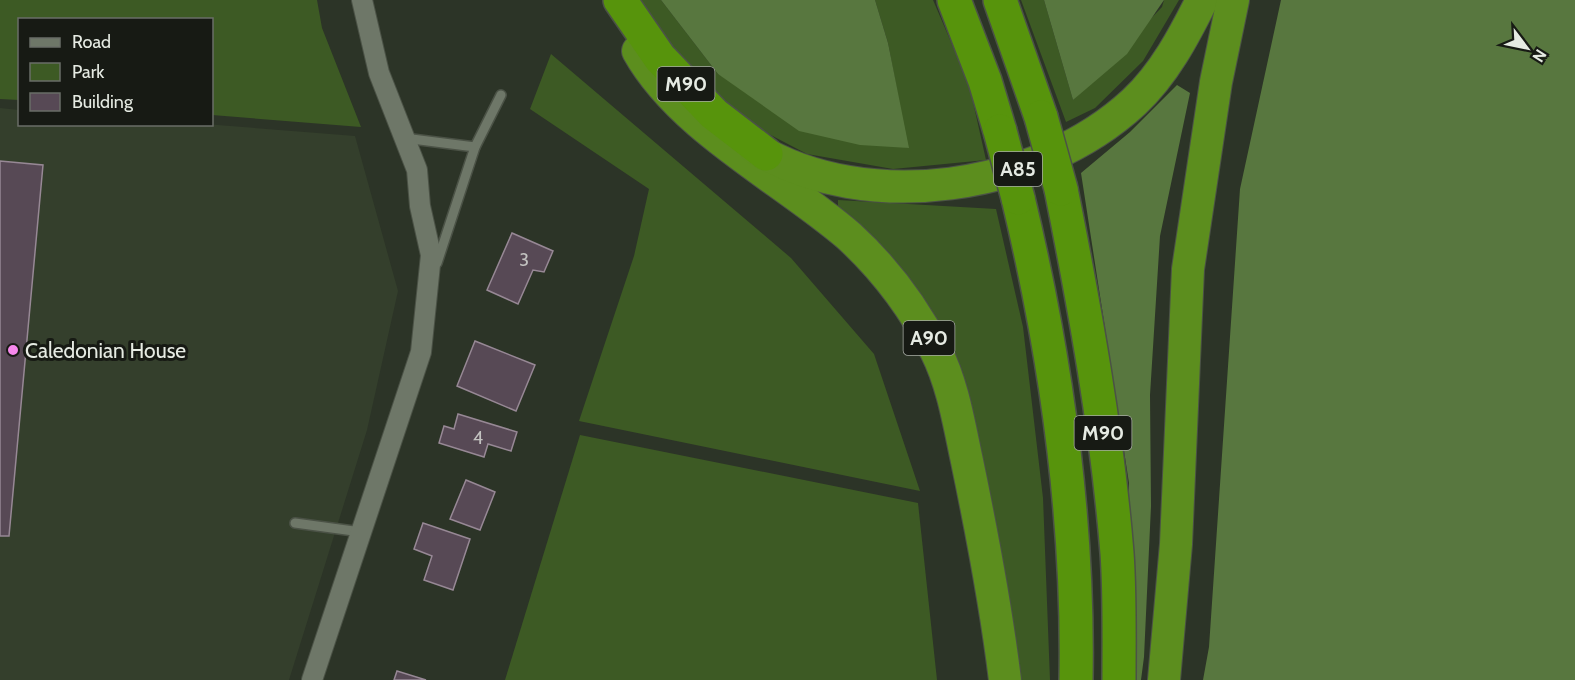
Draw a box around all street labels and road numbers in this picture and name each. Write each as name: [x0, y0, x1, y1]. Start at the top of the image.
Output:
road number: M90: [658, 67, 714, 101]
road number: A85: [994, 152, 1042, 186]
road number: A90: [904, 321, 954, 355]
road number: M90: [1074, 416, 1132, 450]

